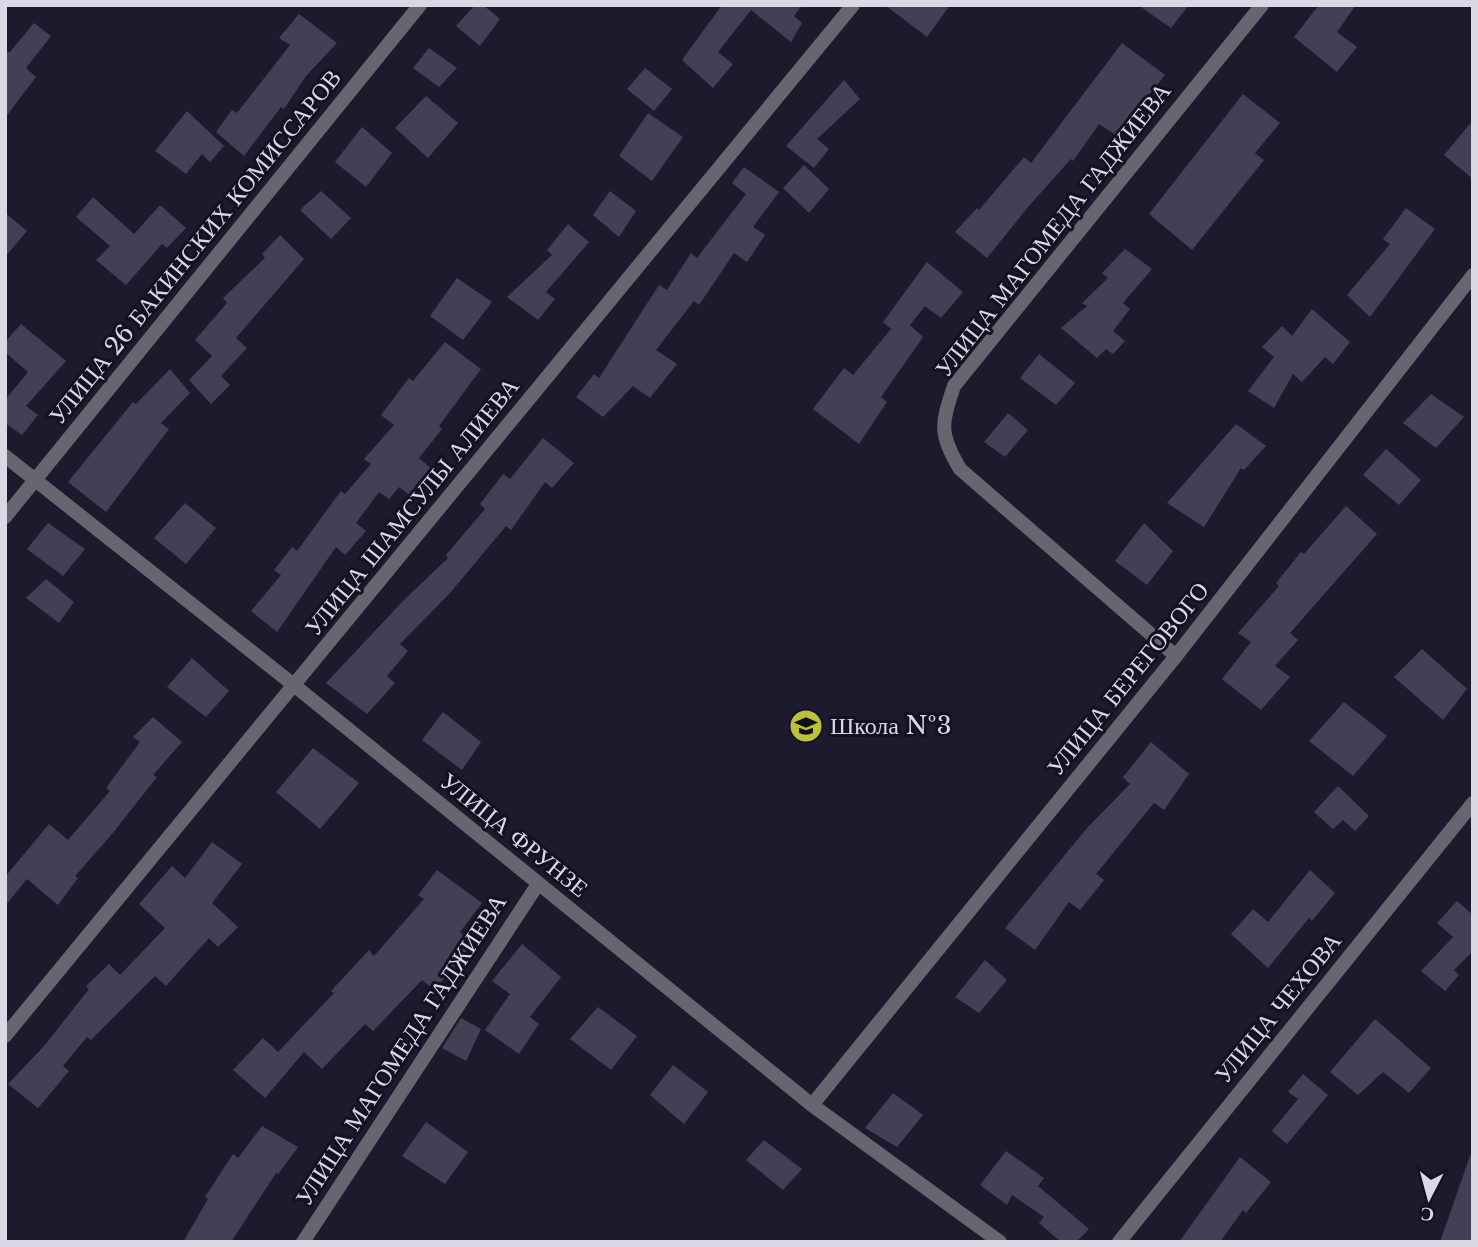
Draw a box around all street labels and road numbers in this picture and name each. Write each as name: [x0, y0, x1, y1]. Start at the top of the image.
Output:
street label: УЛИЦА 26 БАКИНСКИХ КОМИССАРОВ: [42, 63, 347, 430]
street label: УЛИЦА МАГОМЕДА ГАДЖИЕВА: [929, 76, 1177, 383]
street label: УЛИЦА ШАМСУЛЫ АЛИЕВА: [298, 371, 525, 642]
street label: УЛИЦА БЕРЕГОВОГО: [1041, 576, 1215, 781]
street label: УЛИЦА ФРУНЗЕ: [434, 766, 594, 903]
street label: УЛИЦА МАГОМЕДА ГАДЖИЕВА: [289, 888, 513, 1211]
street label: УЛИЦА ЧЕХОВА: [1208, 926, 1348, 1089]

